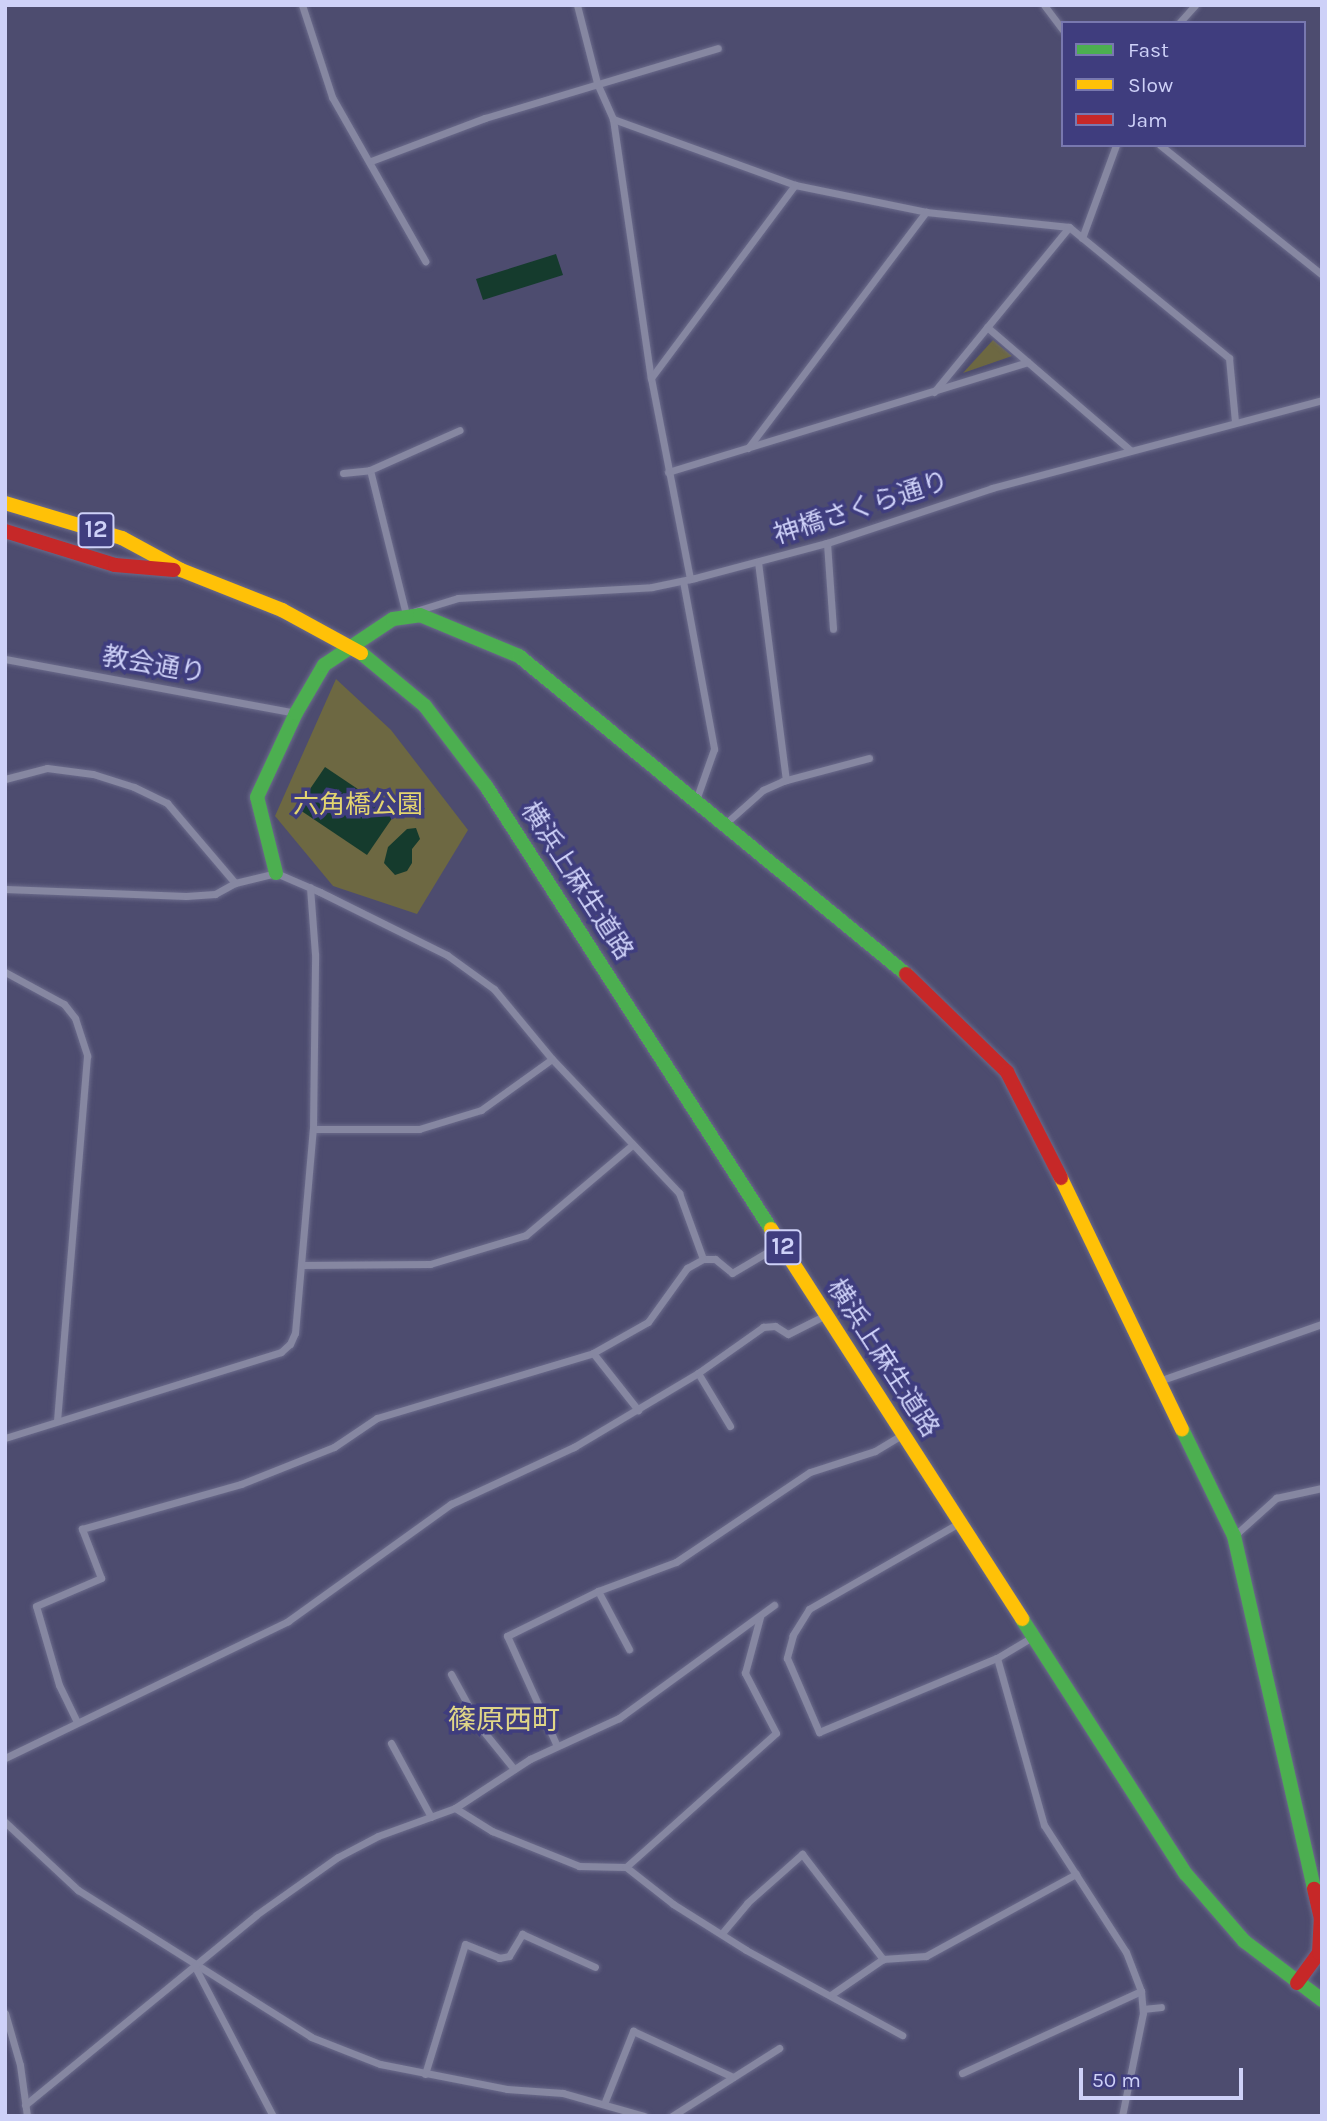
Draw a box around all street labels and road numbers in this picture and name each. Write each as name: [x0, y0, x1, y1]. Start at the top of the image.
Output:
street label: 神橋さくら通り: [770, 465, 952, 551]
road number: 12: [77, 509, 115, 550]
street label: 教会通り: [100, 641, 208, 689]
street label: 横浜上麻生道路: [514, 796, 640, 966]
road number: 12: [764, 1226, 802, 1268]
street label: 横浜上麻生道路: [820, 1273, 946, 1443]

